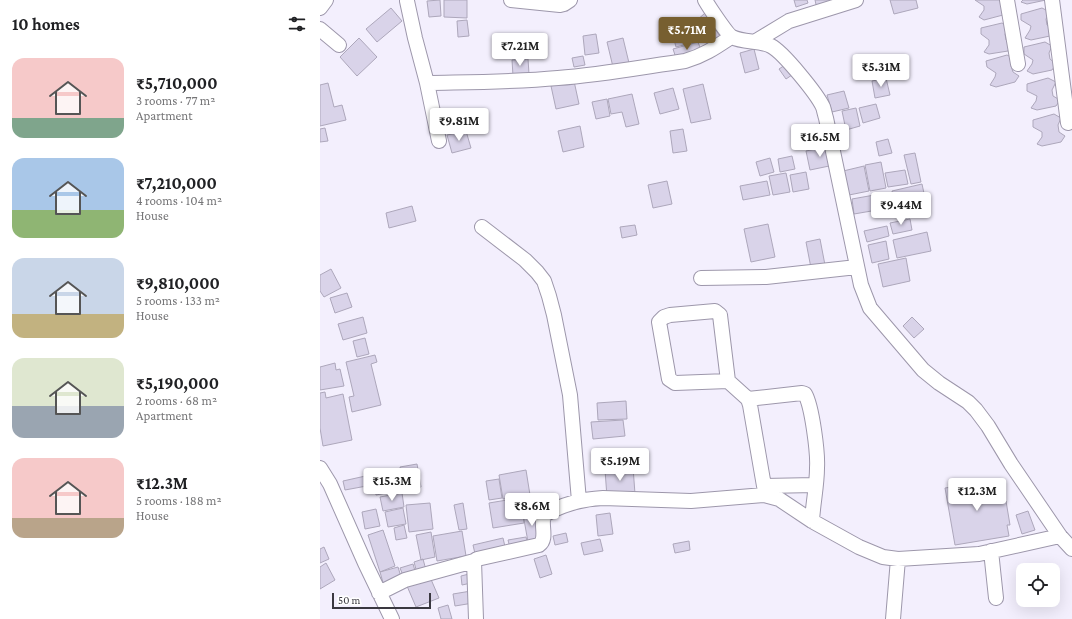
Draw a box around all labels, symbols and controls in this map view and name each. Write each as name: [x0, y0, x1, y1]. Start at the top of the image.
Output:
icon: filters: [286, 13, 308, 35]
text: 10 homes: [12, 15, 80, 34]
pin: ₹5.71M: [654, 17, 720, 51]
text: ₹5.71M: [668, 22, 706, 37]
pin: ₹7.21M: [487, 33, 553, 67]
text: ₹7.21M: [501, 38, 539, 53]
pin: ₹5.31M: [848, 54, 914, 88]
text: ₹5.31M: [861, 59, 901, 74]
icon: home: [44, 74, 92, 122]
text: ₹5,710,000: [136, 74, 218, 93]
text: 3 rooms · 77 m²: [136, 93, 215, 108]
text: Apartment: [136, 108, 193, 123]
pin: ₹9.81M: [426, 108, 492, 142]
text: ₹9.81M: [439, 113, 479, 128]
pin: ₹16.5M: [787, 124, 853, 158]
text: ₹16.5M: [800, 129, 840, 144]
icon: home: [44, 174, 92, 222]
text: ₹7,210,000: [136, 174, 217, 193]
pin: ₹9.44M: [868, 192, 934, 226]
text: 4 rooms · 104 m²: [136, 193, 222, 208]
text: ₹9.44M: [880, 197, 922, 212]
text: House: [136, 208, 169, 223]
icon: home: [44, 274, 92, 322]
text: ₹9,810,000: [136, 274, 220, 293]
text: 5 rooms · 133 m²: [136, 293, 220, 308]
text: House: [136, 308, 169, 323]
icon: home: [44, 374, 92, 422]
text: ₹5,190,000: [136, 374, 219, 393]
text: 2 rooms · 68 m²: [136, 393, 217, 408]
text: Apartment: [136, 408, 193, 423]
pin: ₹5.19M: [587, 448, 653, 482]
text: ₹5.19M: [600, 453, 640, 468]
pin: ₹15.3M: [359, 468, 425, 502]
text: ₹15.3M: [372, 473, 412, 488]
icon: home: [44, 474, 92, 522]
text: ₹12.3M: [136, 474, 188, 493]
pin: ₹12.3M: [944, 478, 1010, 512]
text: ₹12.3M: [957, 483, 997, 498]
text: 5 rooms · 188 m²: [136, 493, 222, 508]
pin: ₹8.6M: [504, 493, 560, 527]
text: ₹8.6M: [514, 498, 550, 513]
text: House: [136, 508, 169, 523]
map controls: [1016, 563, 1060, 607]
button: locate: [1016, 563, 1060, 607]
scale bar: [332, 591, 431, 610]
text: 50 m: [338, 594, 360, 606]

